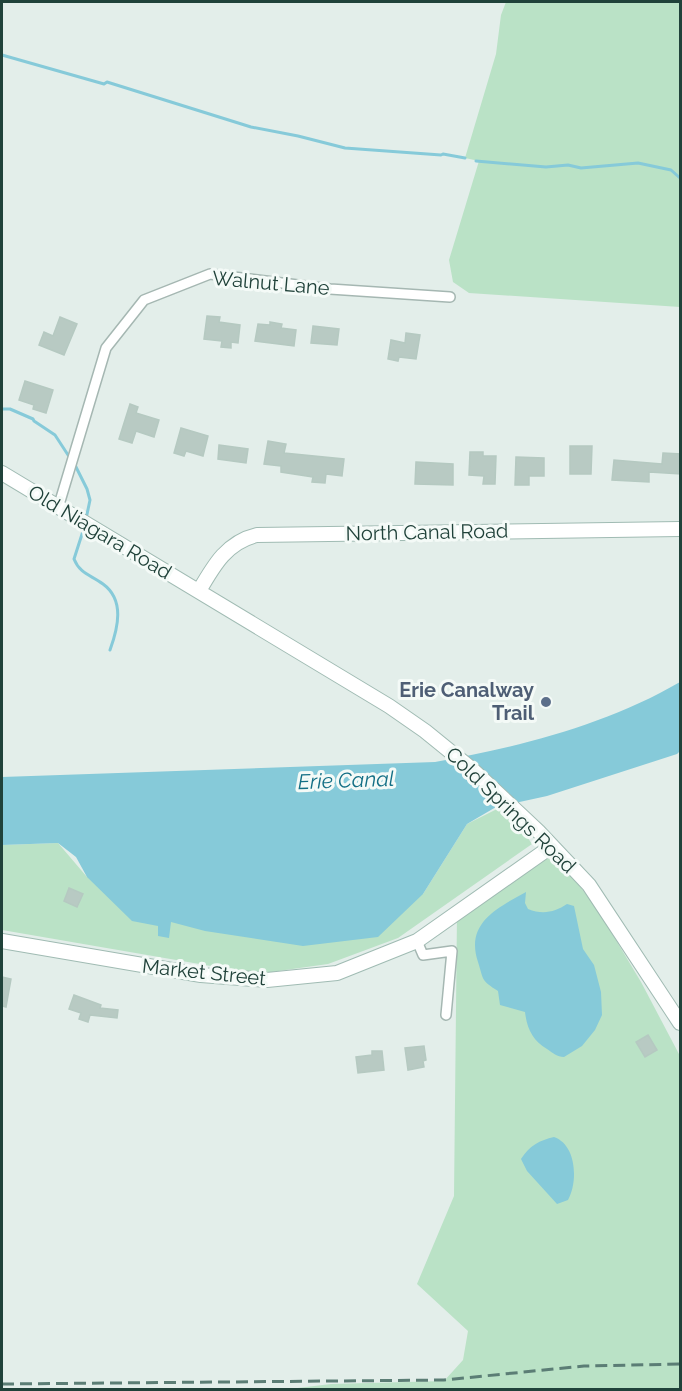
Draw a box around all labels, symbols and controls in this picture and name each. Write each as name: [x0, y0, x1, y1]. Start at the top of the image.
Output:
street label: Walnut Lane: [211, 266, 331, 300]
street label: Old Niagara Road: [24, 480, 176, 584]
street label: North Canal Road: [345, 519, 509, 545]
place label: Erie Canalway Trail: [399, 678, 535, 725]
marker: Erie Canalway Trail: [539, 695, 553, 709]
street label: Cold Springs Road: [441, 742, 581, 878]
water label: Erie Canal: [297, 766, 395, 794]
street label: Market Street: [141, 954, 267, 990]

